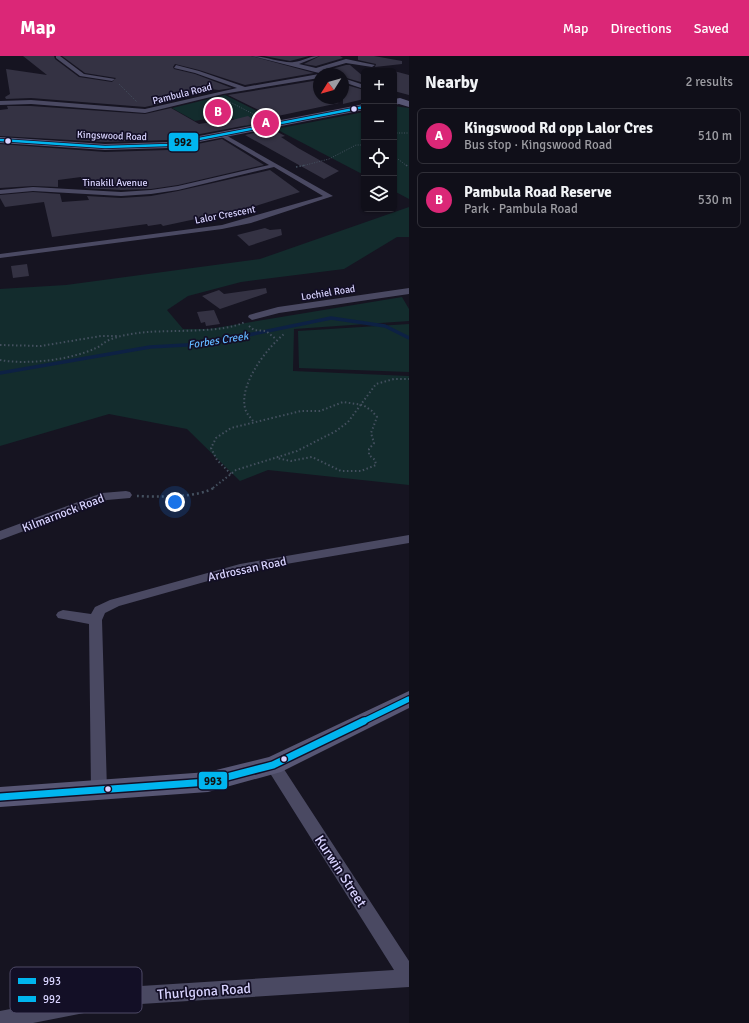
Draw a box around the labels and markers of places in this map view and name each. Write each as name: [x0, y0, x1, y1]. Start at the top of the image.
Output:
pin: B: [205, 97, 231, 127]
unlabelled marker: [349, 104, 359, 114]
pin: A: [253, 108, 279, 138]
unlabelled marker: [3, 136, 13, 146]
unlabelled marker: [279, 754, 289, 764]
unlabelled marker: [103, 784, 113, 794]

